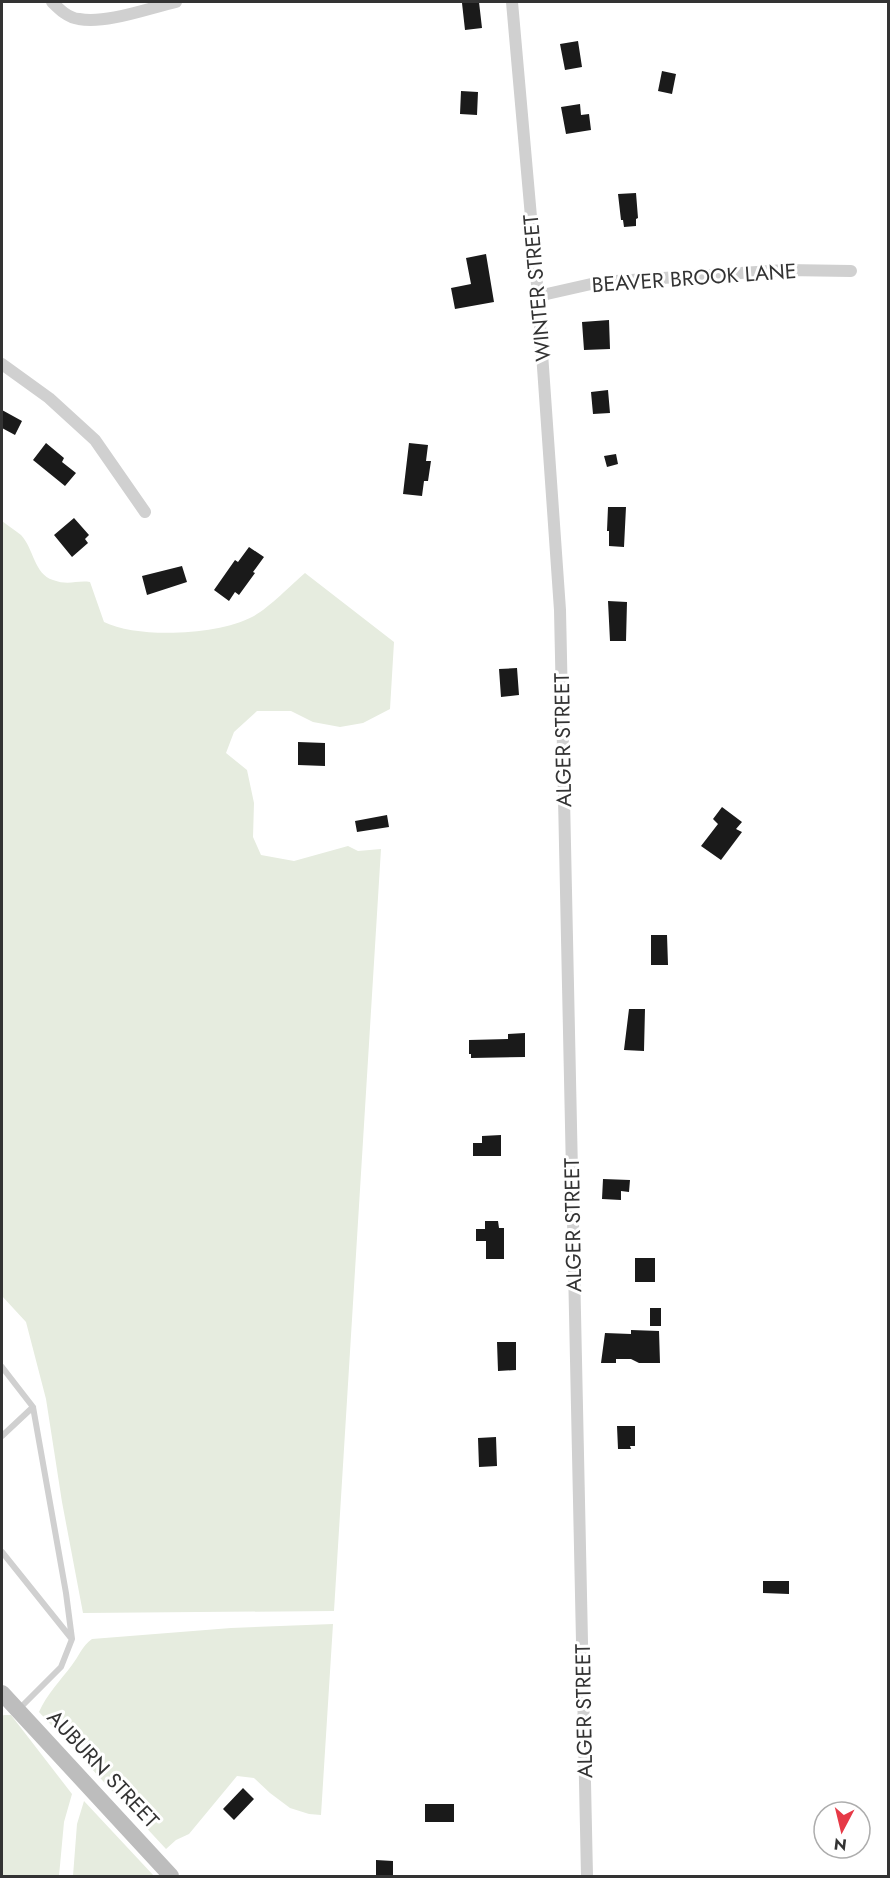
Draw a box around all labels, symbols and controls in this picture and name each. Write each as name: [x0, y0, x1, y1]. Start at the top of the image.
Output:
street label: WINTER STREET: [516, 213, 558, 363]
street label: BEAVER BROOK LANE: [591, 256, 797, 300]
street label: ALGER STREET: [547, 672, 579, 807]
street label: ALGER STREET: [557, 1157, 589, 1292]
street label: ALGER STREET: [568, 1643, 600, 1778]
street label: AUBURN STREET: [40, 1703, 166, 1835]
north arrow: [812, 1800, 872, 1860]
text: N: [833, 1832, 848, 1857]

